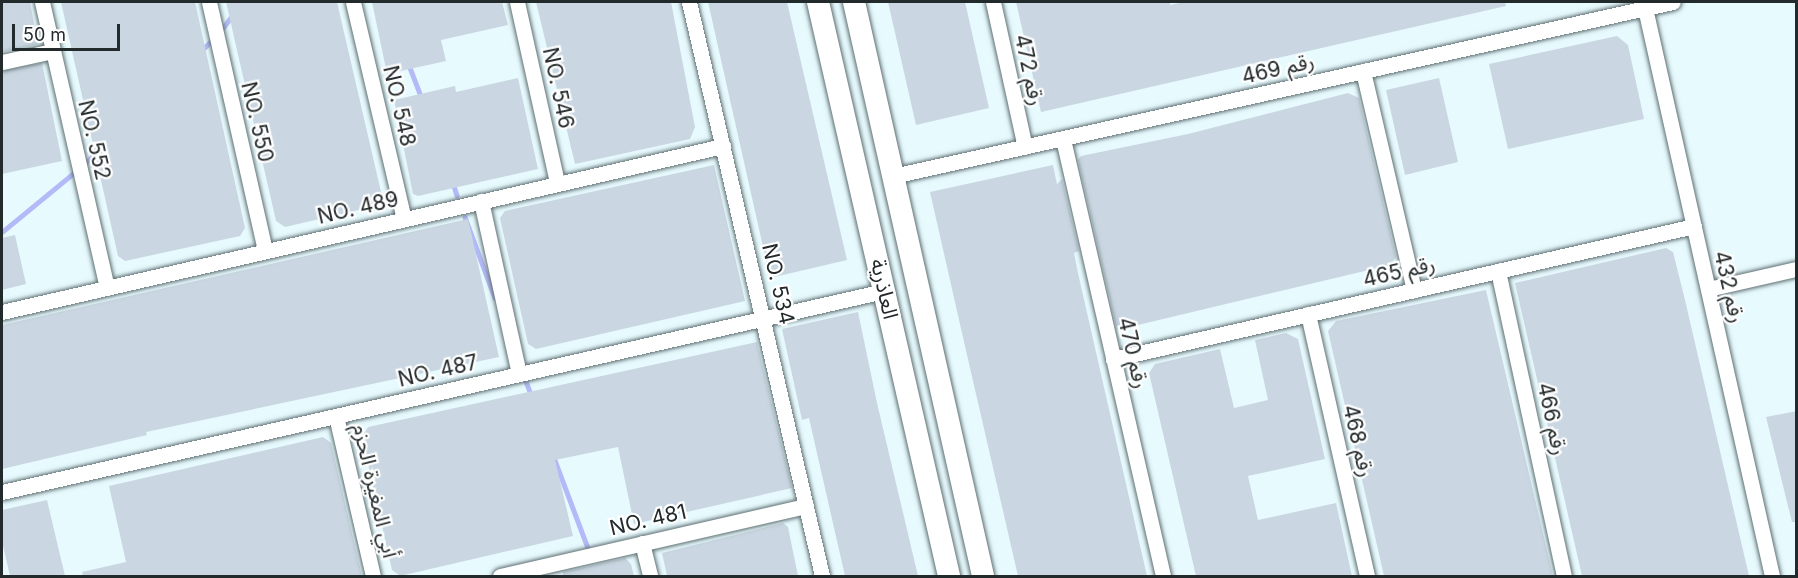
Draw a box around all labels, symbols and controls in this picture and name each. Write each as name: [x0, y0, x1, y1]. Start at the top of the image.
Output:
scale bar: [15, 12, 123, 50]
text: 50 m: [23, 24, 66, 45]
street label: رقم 472: [1009, 32, 1049, 108]
street label: NO. 546: [537, 45, 579, 131]
street label: رقم 469: [1239, 48, 1317, 90]
street label: NO. 548: [377, 63, 421, 149]
street label: NO. 550: [236, 79, 278, 165]
street label: NO. 552: [73, 98, 115, 182]
street label: NO. 489: [315, 186, 401, 230]
street label: NO. 534: [756, 241, 800, 327]
street label: رقم 432: [1708, 248, 1750, 326]
street label: رقم 465: [1360, 251, 1438, 293]
street label: العاذرية: [865, 256, 903, 322]
street label: رقم 470: [1113, 315, 1153, 391]
street label: NO. 487: [396, 350, 480, 392]
street label: رقم 466: [1532, 380, 1572, 458]
street label: رقم 468: [1337, 402, 1379, 480]
street label: أبي المغيرة الحزم: [347, 422, 403, 560]
street label: NO. 481: [607, 499, 689, 541]

